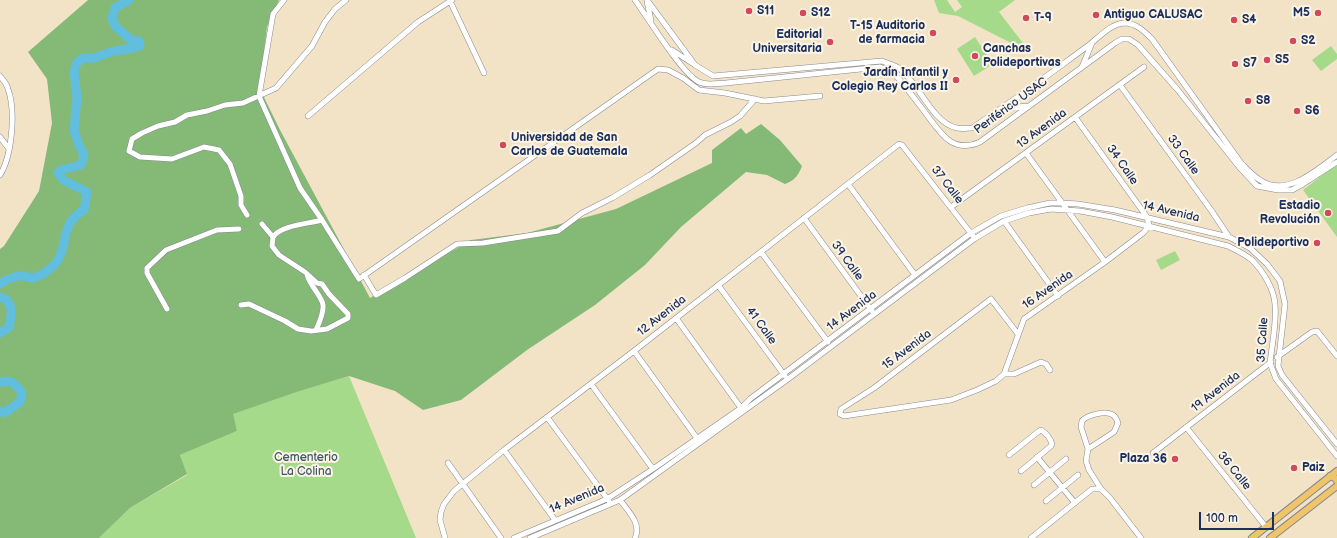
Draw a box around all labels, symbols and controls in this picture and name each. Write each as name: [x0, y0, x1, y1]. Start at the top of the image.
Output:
place label: S11: [757, 4, 774, 18]
marker: S11: [744, 6, 754, 16]
place label: S12: [811, 6, 831, 20]
place label: M5: [1293, 6, 1310, 20]
marker: S12: [798, 8, 808, 18]
place label: Antiguo CALUSAC: [1104, 8, 1203, 22]
marker: M5: [1313, 8, 1323, 18]
marker: Antiguo CALUSAC: [1091, 10, 1101, 20]
place label: T-9: [1034, 11, 1052, 25]
marker: T-9: [1021, 13, 1031, 23]
place label: S4: [1242, 13, 1256, 27]
marker: S4: [1229, 15, 1239, 25]
place label: T-15 Auditorio de farmacia: [850, 19, 925, 47]
place label: Editorial Universitaria: [752, 28, 822, 56]
marker: T-15 Auditorio de farmacia: [928, 28, 938, 38]
place label: S2: [1301, 34, 1315, 48]
marker: S2: [1288, 36, 1298, 46]
marker: Editorial Universitaria: [825, 37, 835, 47]
place label: Canchas Polideportivas: [983, 42, 1061, 70]
marker: Canchas Polideportivas: [970, 51, 980, 61]
place label: S5: [1275, 53, 1289, 67]
marker: S5: [1262, 55, 1272, 65]
place label: S7: [1243, 57, 1257, 71]
marker: S7: [1230, 59, 1240, 69]
place label: Jardín Infantil y Colegio Rey Carlos II: [832, 66, 948, 94]
marker: Jardín Infantil y Colegio Rey Carlos II: [951, 75, 961, 85]
street label: Periférico USAC: [972, 75, 1050, 137]
place label: S8: [1256, 94, 1270, 108]
marker: S8: [1243, 96, 1253, 106]
place label: S6: [1305, 104, 1320, 118]
street label: 13 Avenida: [1014, 106, 1070, 152]
marker: S6: [1292, 106, 1302, 116]
place label: Universidad de San Carlos de Guatemala: [511, 131, 628, 159]
street label: 33 Calle: [1164, 132, 1202, 178]
marker: Universidad de San Carlos de Guatemala: [498, 140, 508, 150]
street label: 34 Calle: [1103, 142, 1141, 188]
street label: 37 Calle: [928, 163, 966, 207]
street label: 14 Avenida: [1141, 198, 1201, 226]
place label: Estadio Revolución: [1260, 199, 1320, 227]
marker: Estadio Revolución: [1323, 208, 1333, 218]
place label: Polideportivo: [1237, 236, 1309, 250]
street label: 39 Calle: [828, 238, 866, 284]
marker: Polideportivo: [1312, 238, 1322, 248]
street label: 16 Avenida: [1020, 267, 1076, 313]
street label: 14 Avenida: [824, 288, 880, 334]
street label: 12 Avenida: [635, 292, 689, 340]
street label: 41 Calle: [743, 304, 779, 348]
street label: 35 Calle: [1254, 317, 1272, 363]
street label: 15 Avenida: [880, 327, 934, 373]
street label: 19 Avenida: [1189, 369, 1243, 415]
street label: 36 Calle: [1214, 449, 1254, 493]
park label: Cementerio La Colina: [274, 451, 338, 479]
place label: Plaza 36: [1120, 452, 1167, 466]
marker: Plaza 36: [1170, 454, 1180, 464]
place label: Paiz: [1302, 461, 1325, 475]
marker: Paiz: [1289, 463, 1299, 473]
street label: 14 Avenida: [547, 481, 607, 517]
scale bar: [1201, 504, 1276, 530]
text: 100 m: [1206, 511, 1238, 526]

